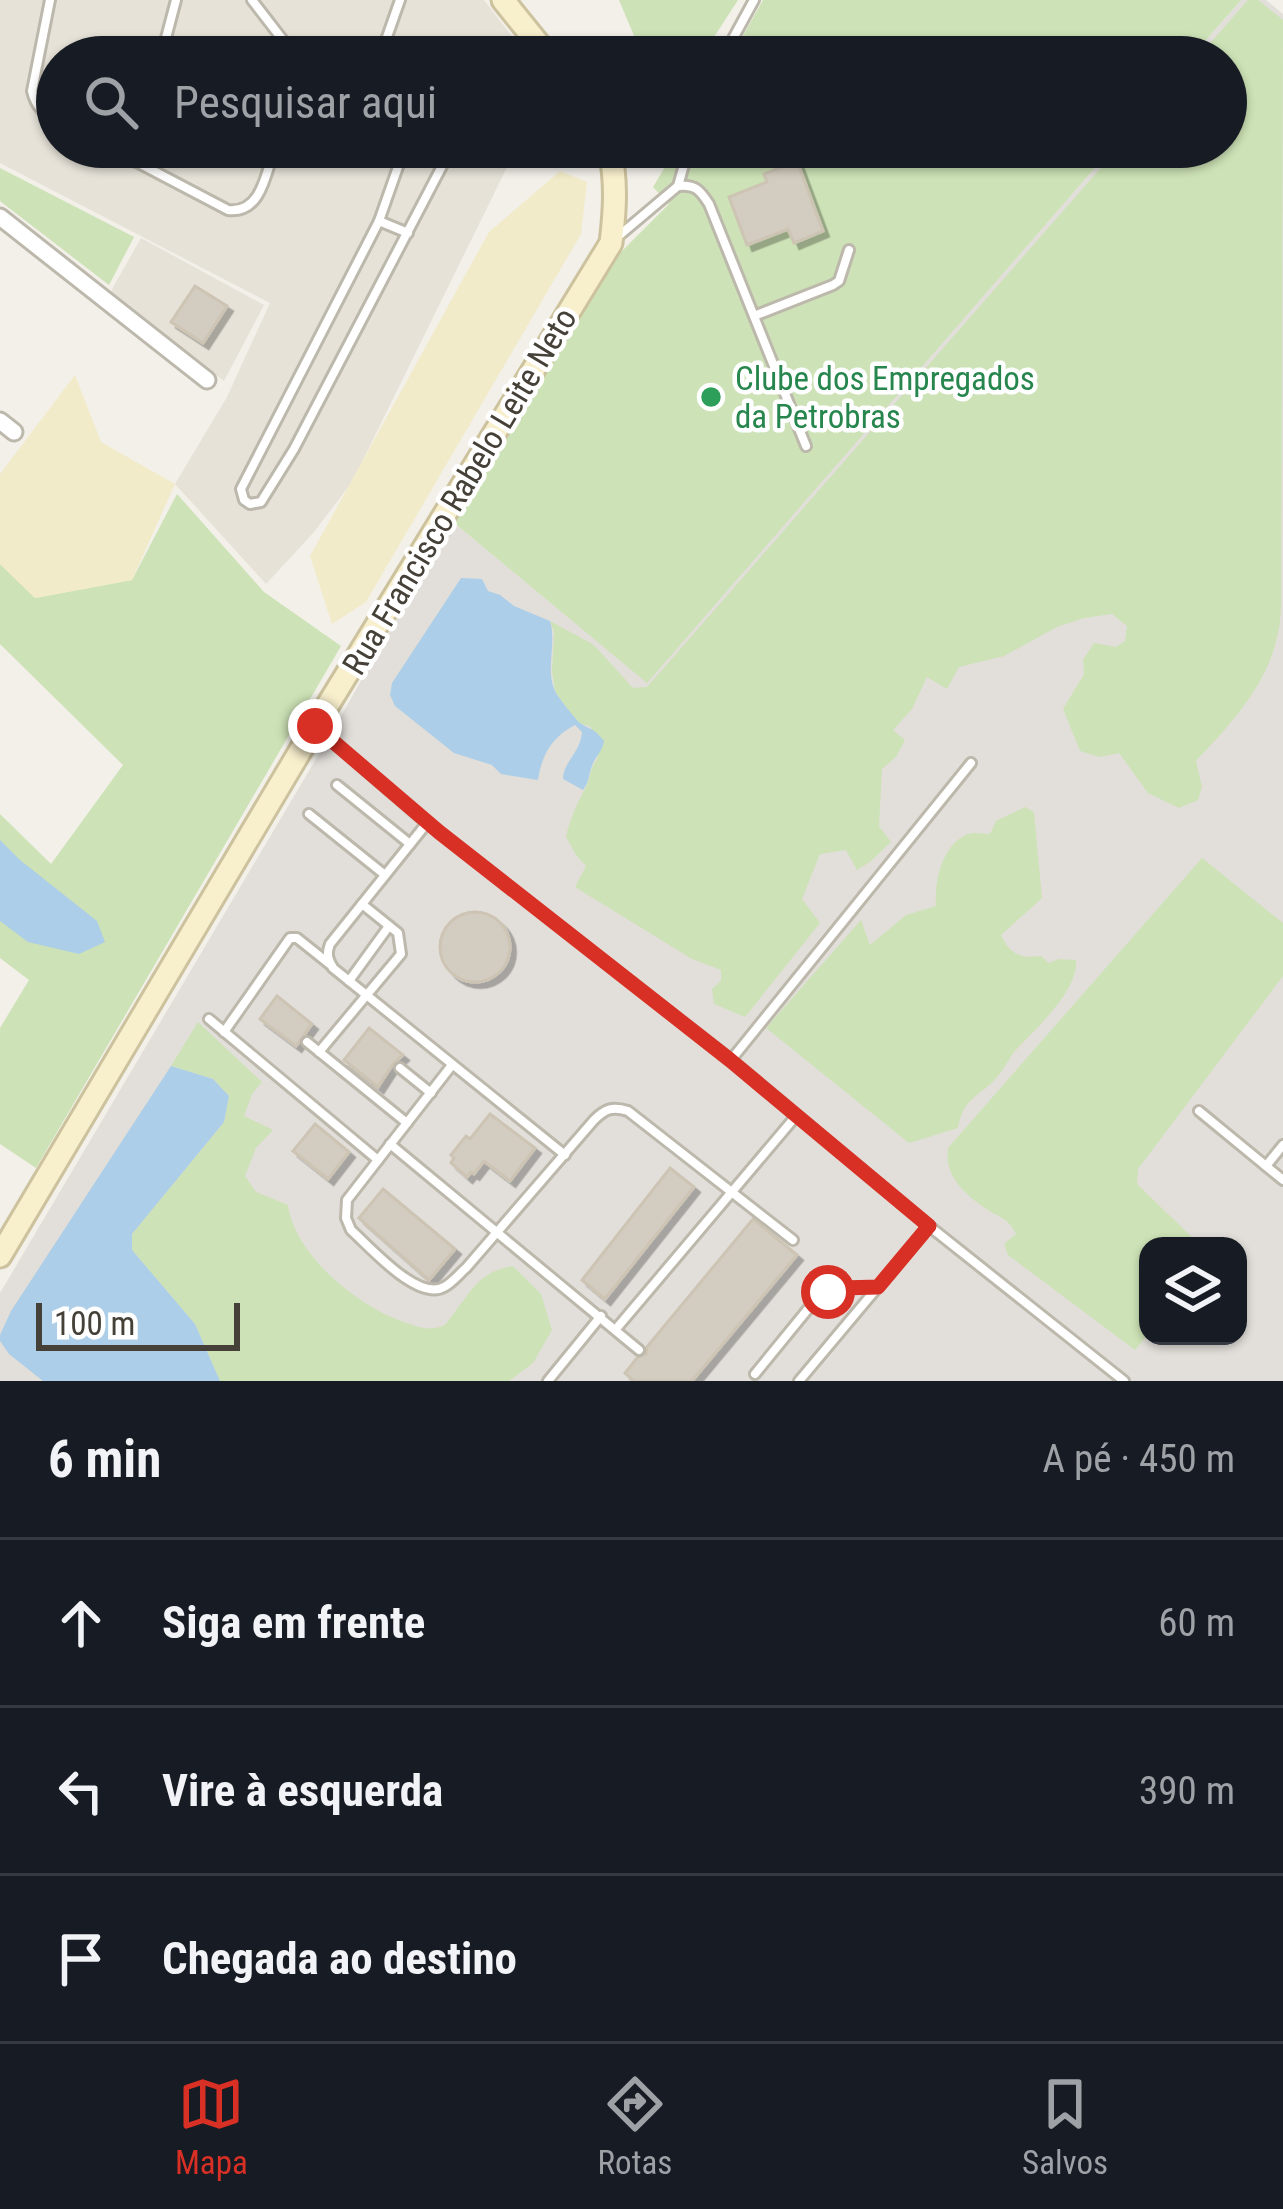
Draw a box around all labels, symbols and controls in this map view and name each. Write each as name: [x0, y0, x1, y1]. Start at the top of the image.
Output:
search box: [36, 36, 1247, 168]
icon: search: [78, 69, 144, 135]
text: Pesquisar aqui: [174, 76, 437, 129]
street label: Rua Francisco Rabelo Leite Neto: [334, 301, 585, 682]
place label: Clube dos Empregados da Petrobras: [735, 359, 1035, 436]
marker: Clube dos Empregados da Petrobras: [698, 384, 724, 410]
route end: [288, 699, 342, 753]
map controls: [1139, 1237, 1247, 1345]
button: layers: [1139, 1237, 1247, 1345]
route start: [801, 1265, 855, 1319]
scale bar: [36, 1297, 240, 1350]
text: 100 m: [54, 1304, 135, 1343]
text: 6 min: [48, 1430, 161, 1489]
text: A pé · 450 m: [1043, 1436, 1235, 1482]
icon: ahead: [48, 1590, 114, 1656]
text: Siga em frente: [162, 1596, 425, 1649]
text: 60 m: [1158, 1600, 1235, 1646]
icon: left: [48, 1758, 114, 1824]
text: Vire à esquerda: [162, 1764, 443, 1817]
text: 390 m: [1139, 1768, 1235, 1814]
icon: arrive: [48, 1926, 114, 1992]
text: Chegada ao destino: [162, 1932, 517, 1985]
tab: Mapa: [175, 2071, 248, 2182]
tab: Rotas: [598, 2071, 672, 2182]
tab: Salvos: [1022, 2071, 1108, 2182]

